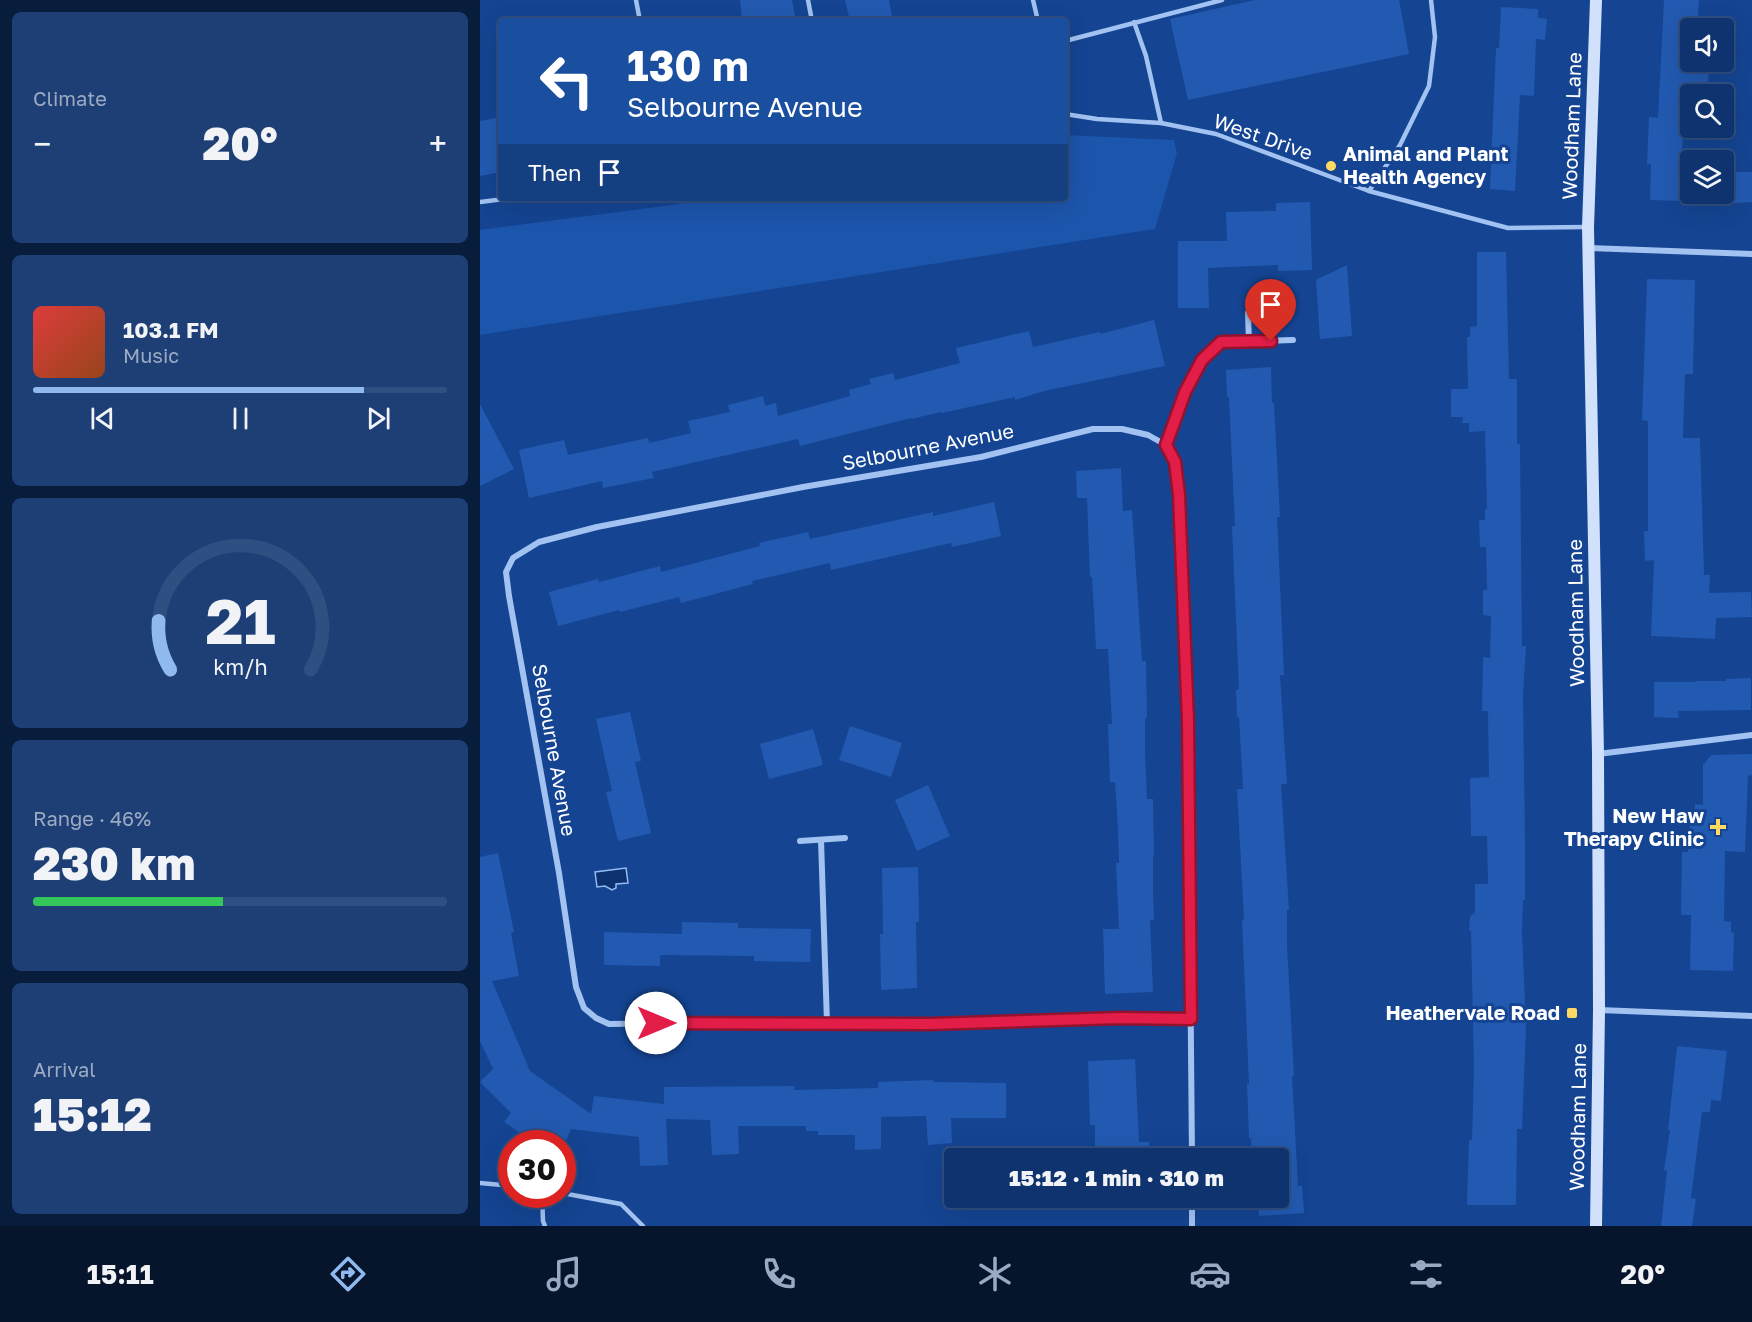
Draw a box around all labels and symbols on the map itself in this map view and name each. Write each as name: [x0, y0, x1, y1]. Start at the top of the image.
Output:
street label: Woodham Lane: [1556, 52, 1586, 200]
street label: West Drive: [1211, 108, 1316, 164]
place label: Animal and Plant Health Agency: [1343, 141, 1508, 188]
marker: Animal and Plant Health Agency: [1324, 159, 1338, 173]
pin: [1245, 279, 1296, 341]
street label: Selbourne Avenue: [840, 418, 1016, 474]
street label: Woodham Lane: [1562, 539, 1588, 687]
street label: Selbourne Avenue: [528, 662, 582, 838]
place label: New Haw Therapy Clinic: [1564, 803, 1704, 850]
marker: New Haw Therapy Clinic: [1709, 818, 1727, 836]
position arrow: [624, 991, 688, 1055]
place label: Heathervale Road: [1385, 1000, 1560, 1024]
marker: Heathervale Road: [1565, 1006, 1579, 1020]
street label: Woodham Lane: [1564, 1043, 1590, 1191]
speed limit sign: 30: [498, 1130, 576, 1208]

